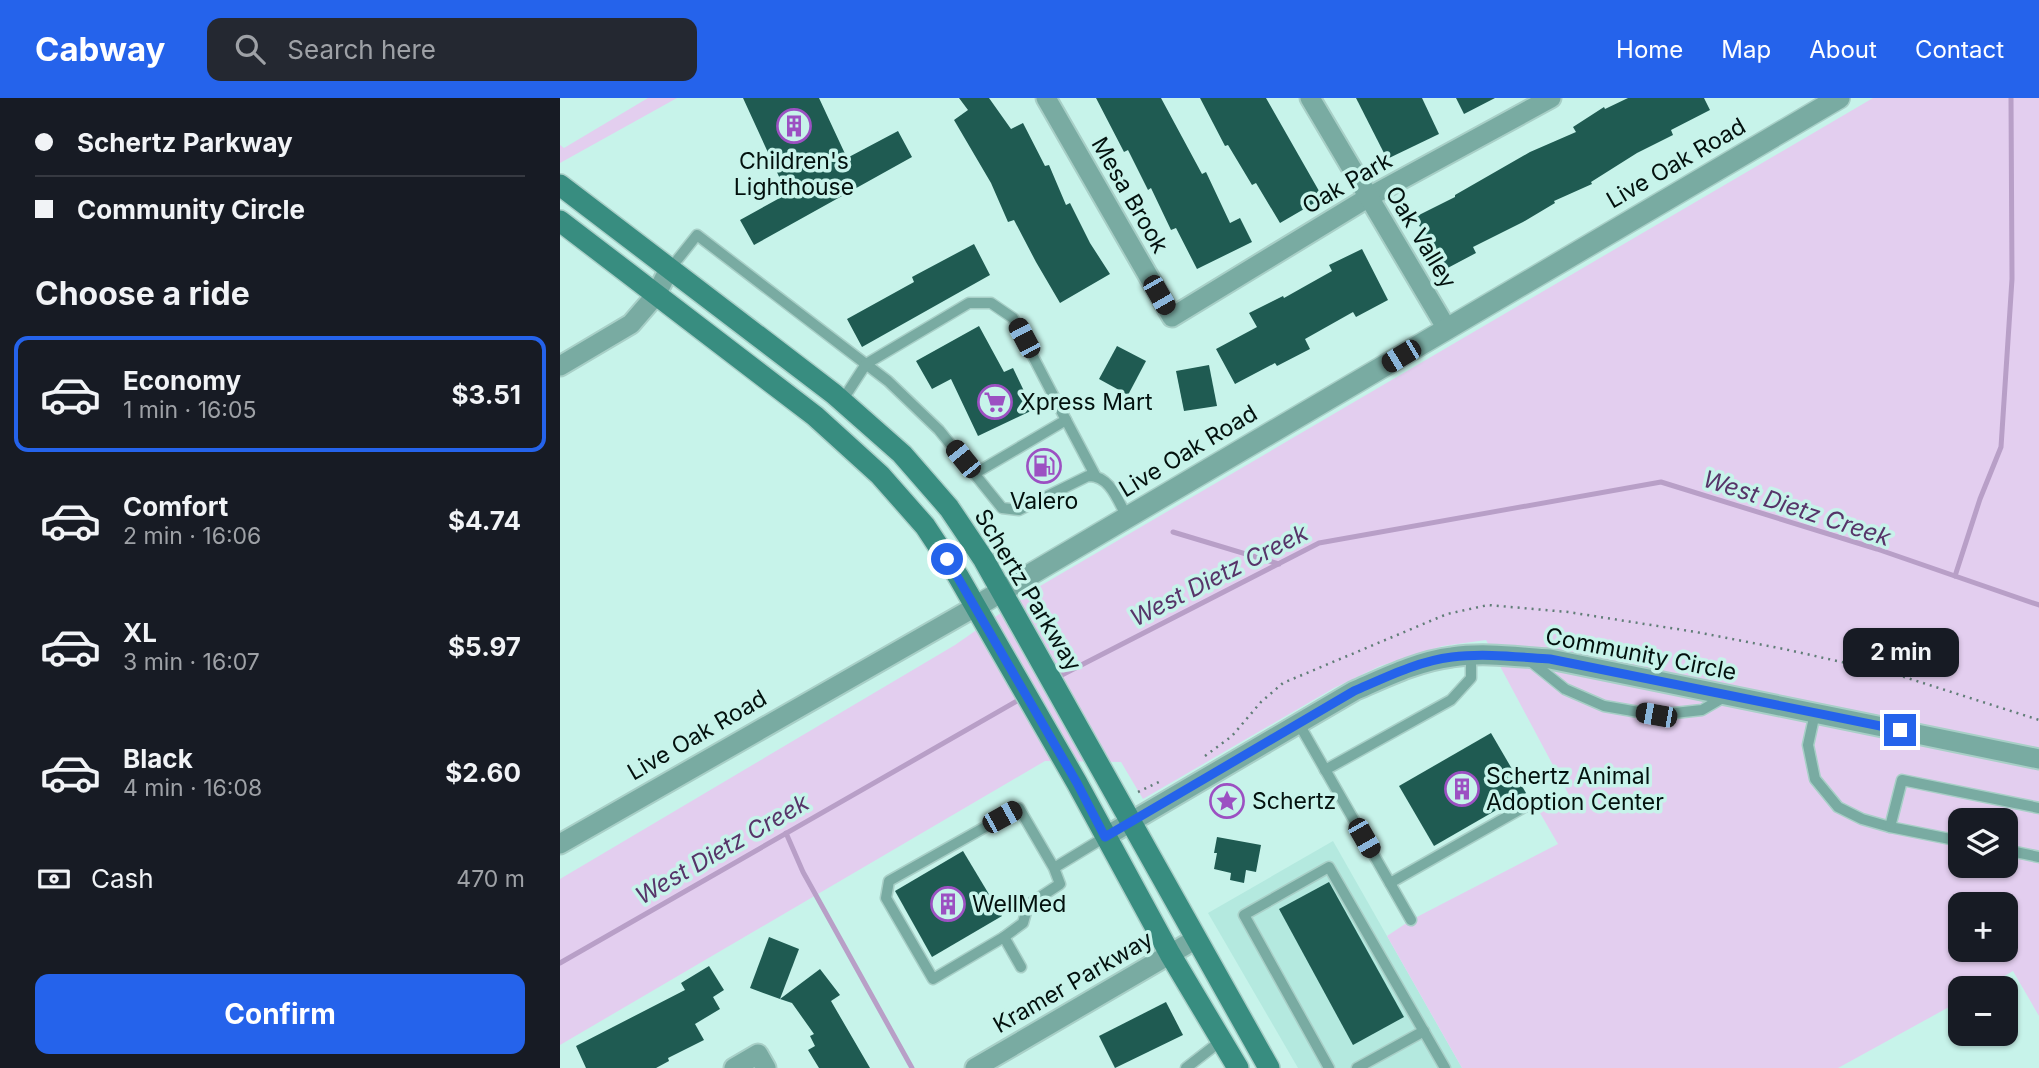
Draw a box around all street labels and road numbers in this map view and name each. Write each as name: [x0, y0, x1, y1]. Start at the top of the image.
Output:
street label: Live Oak Road: [1601, 112, 1751, 214]
street label: Mesa Brook: [1086, 132, 1175, 258]
street label: Oak Park: [1297, 146, 1397, 220]
street label: Oak Valley: [1380, 181, 1462, 293]
street label: Live Oak Road: [1114, 399, 1262, 503]
street label: Schertz Parkway: [969, 504, 1087, 676]
street label: Community Circle: [1543, 622, 1739, 686]
street label: Live Oak Road: [622, 684, 772, 786]
street label: Kramer Parkway: [988, 925, 1158, 1039]

